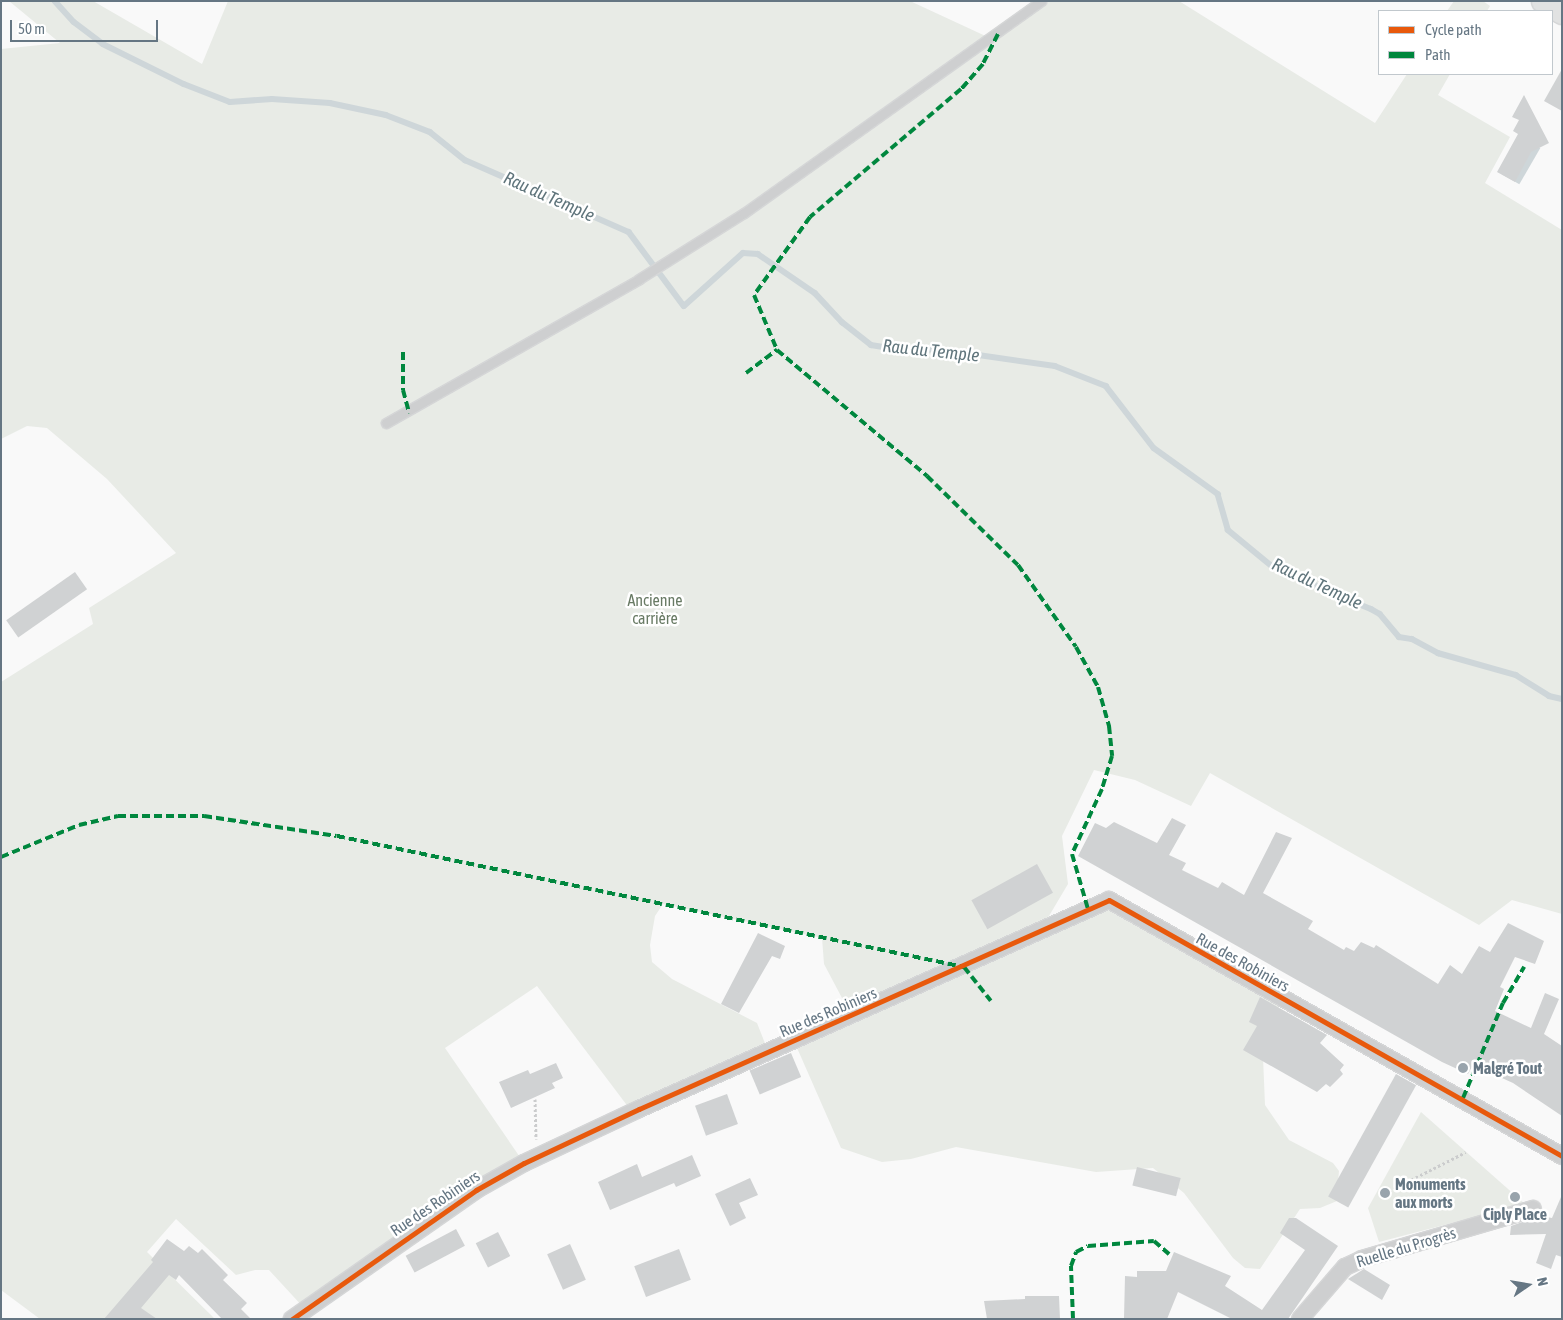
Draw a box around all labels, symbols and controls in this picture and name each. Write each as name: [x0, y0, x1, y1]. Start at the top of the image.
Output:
scale bar: [12, 10, 160, 42]
legend: [1378, 10, 1553, 75]
text: 50 m: [18, 20, 45, 37]
text: Cycle path: [1425, 21, 1482, 38]
text: Path: [1425, 46, 1451, 63]
water label: Rau du Temple: [500, 167, 598, 227]
water label: Rau du Temple: [881, 335, 981, 367]
water label: Rau du Temple: [1268, 554, 1366, 614]
park label: Ancienne carrière: [627, 590, 683, 628]
street label: Rue des Robiniers: [1193, 928, 1293, 996]
street label: Rue des Robiniers: [777, 983, 879, 1041]
place label: Malgré Tout: [1473, 1058, 1542, 1078]
marker: Malgré Tout: [1457, 1062, 1469, 1074]
street label: Rue des Robiniers: [387, 1166, 483, 1240]
place label: Monuments aux morts: [1395, 1174, 1466, 1212]
marker: Monuments aux morts: [1379, 1187, 1391, 1199]
marker: Ciply Place: [1509, 1191, 1521, 1203]
place label: Ciply Place: [1483, 1204, 1547, 1224]
street label: Ruelle du Progrès: [1354, 1223, 1458, 1271]
north arrow: [1503, 1260, 1553, 1310]
text: N: [1534, 1276, 1551, 1287]

